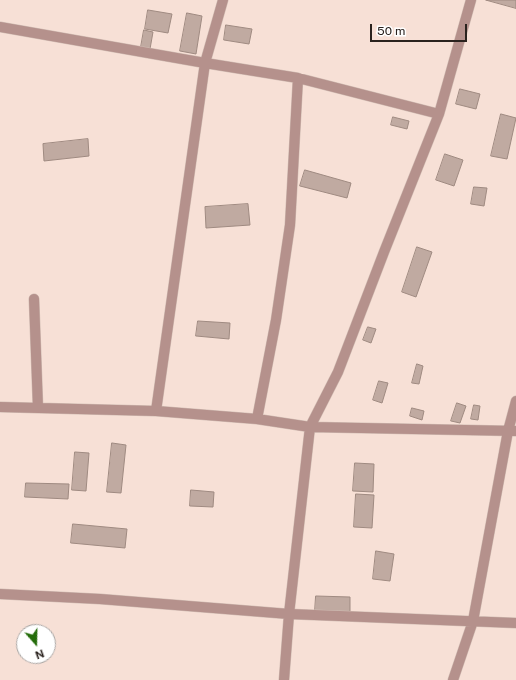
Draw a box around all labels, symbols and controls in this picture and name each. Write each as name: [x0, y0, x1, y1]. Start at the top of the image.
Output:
scale bar: [372, 16, 469, 42]
text: 50 m: [377, 24, 405, 38]
north arrow: [16, 624, 56, 664]
text: N: [34, 647, 46, 661]

